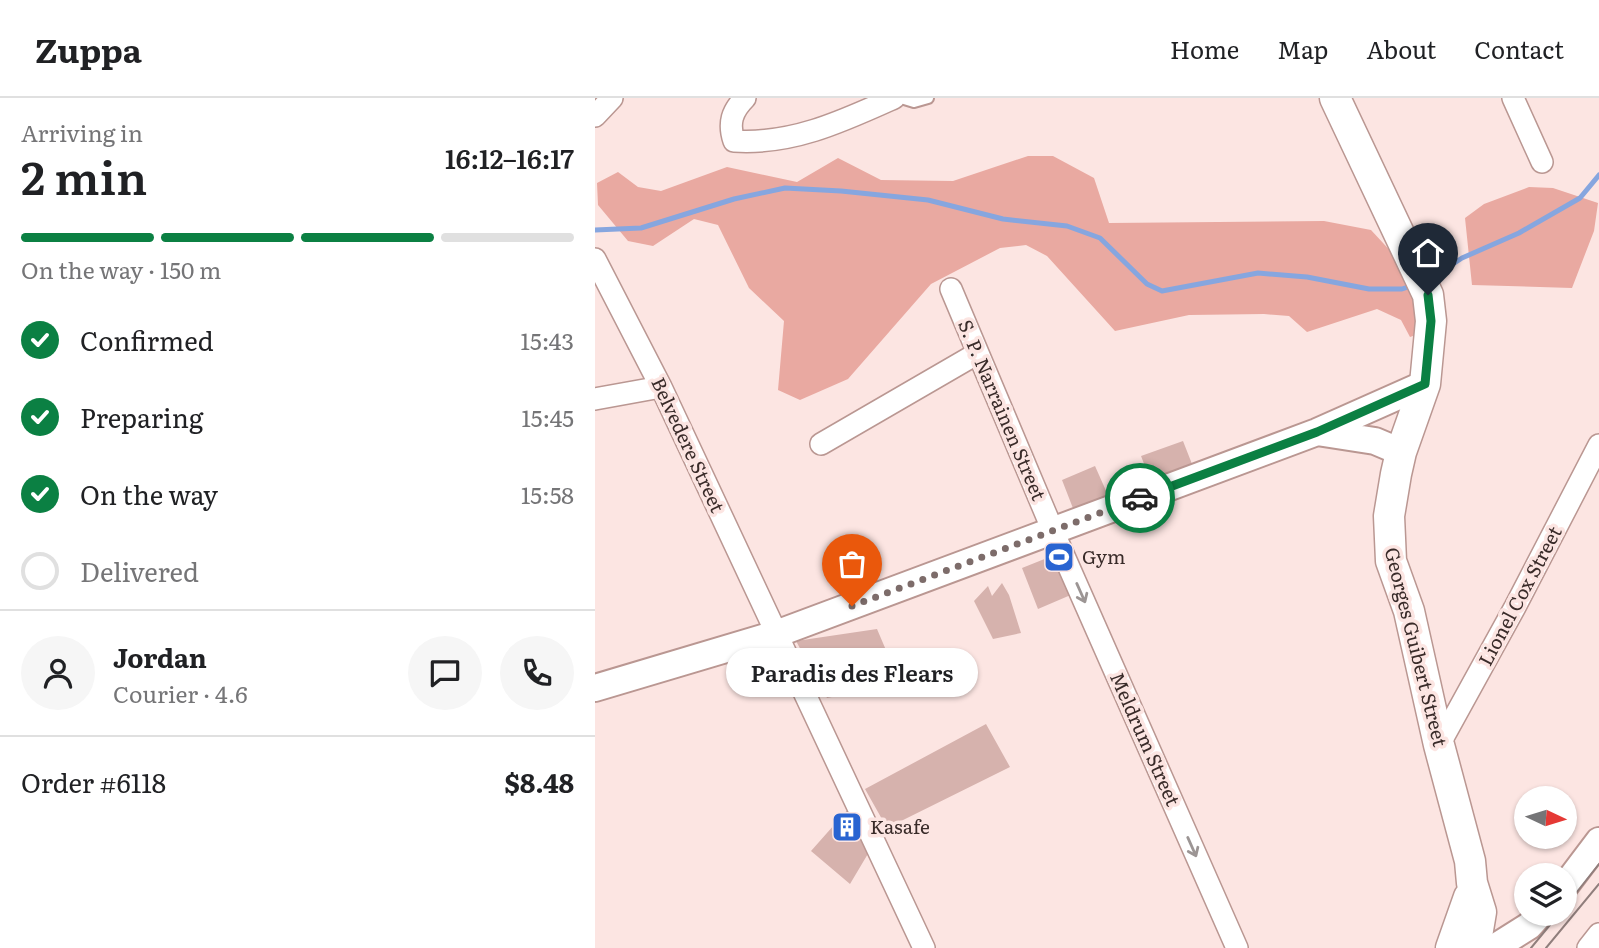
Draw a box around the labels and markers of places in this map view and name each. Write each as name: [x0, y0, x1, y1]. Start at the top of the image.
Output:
pin: [1398, 223, 1458, 295]
pin: [822, 534, 882, 606]
sports icon: Gym: [1042, 540, 1076, 574]
place label: Gym: [1082, 542, 1125, 570]
callout: Paradis des Flears: [726, 648, 978, 697]
building icon: Kasafe: [830, 810, 864, 844]
place label: Kasafe: [870, 812, 930, 840]

